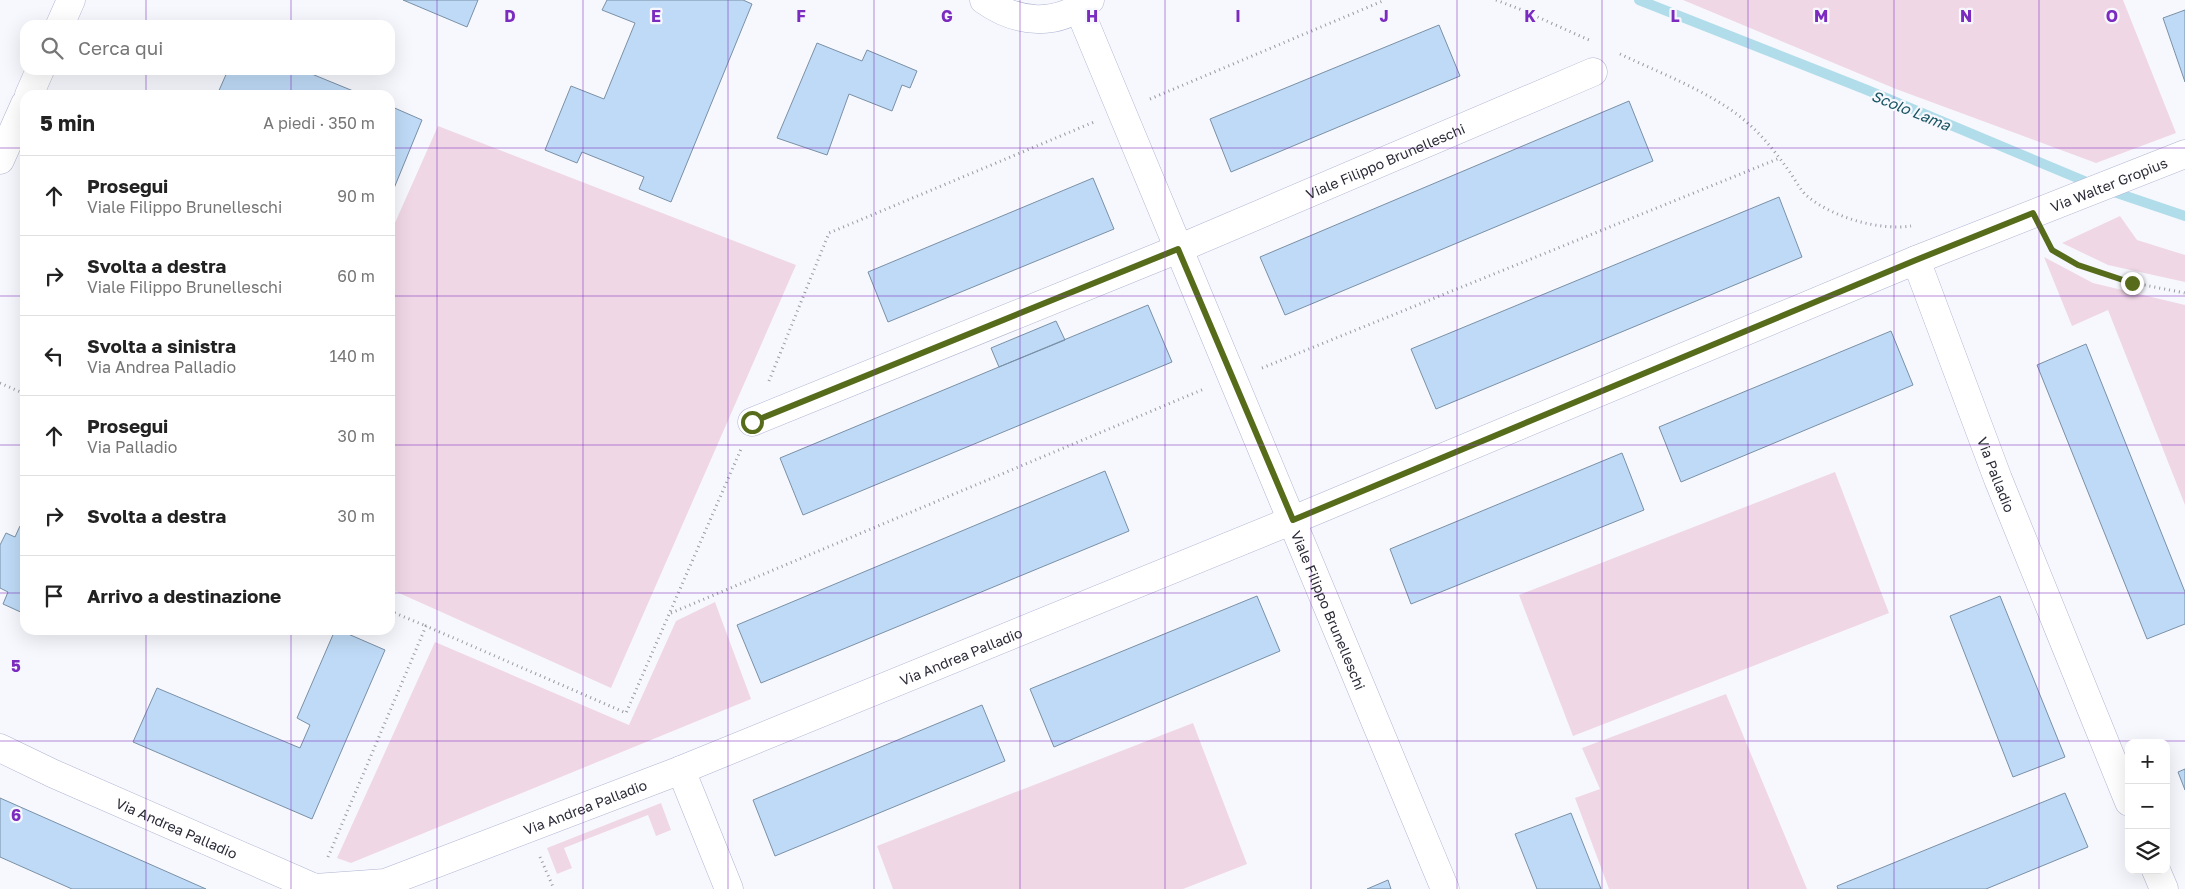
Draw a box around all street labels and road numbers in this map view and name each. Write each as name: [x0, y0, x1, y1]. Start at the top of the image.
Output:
street label: Viale Filippo Brunelleschi: [1303, 119, 1467, 202]
street label: Via Walter Gropius: [2048, 153, 2170, 215]
street label: Via Palladio: [1974, 434, 2019, 514]
street label: Viale Filippo Brunelleschi: [1288, 528, 1370, 692]
street label: Via Andrea Palladio: [897, 623, 1025, 688]
street label: Via Andrea Palladio: [521, 775, 649, 838]
street label: Via Andrea Palladio: [114, 794, 240, 862]

